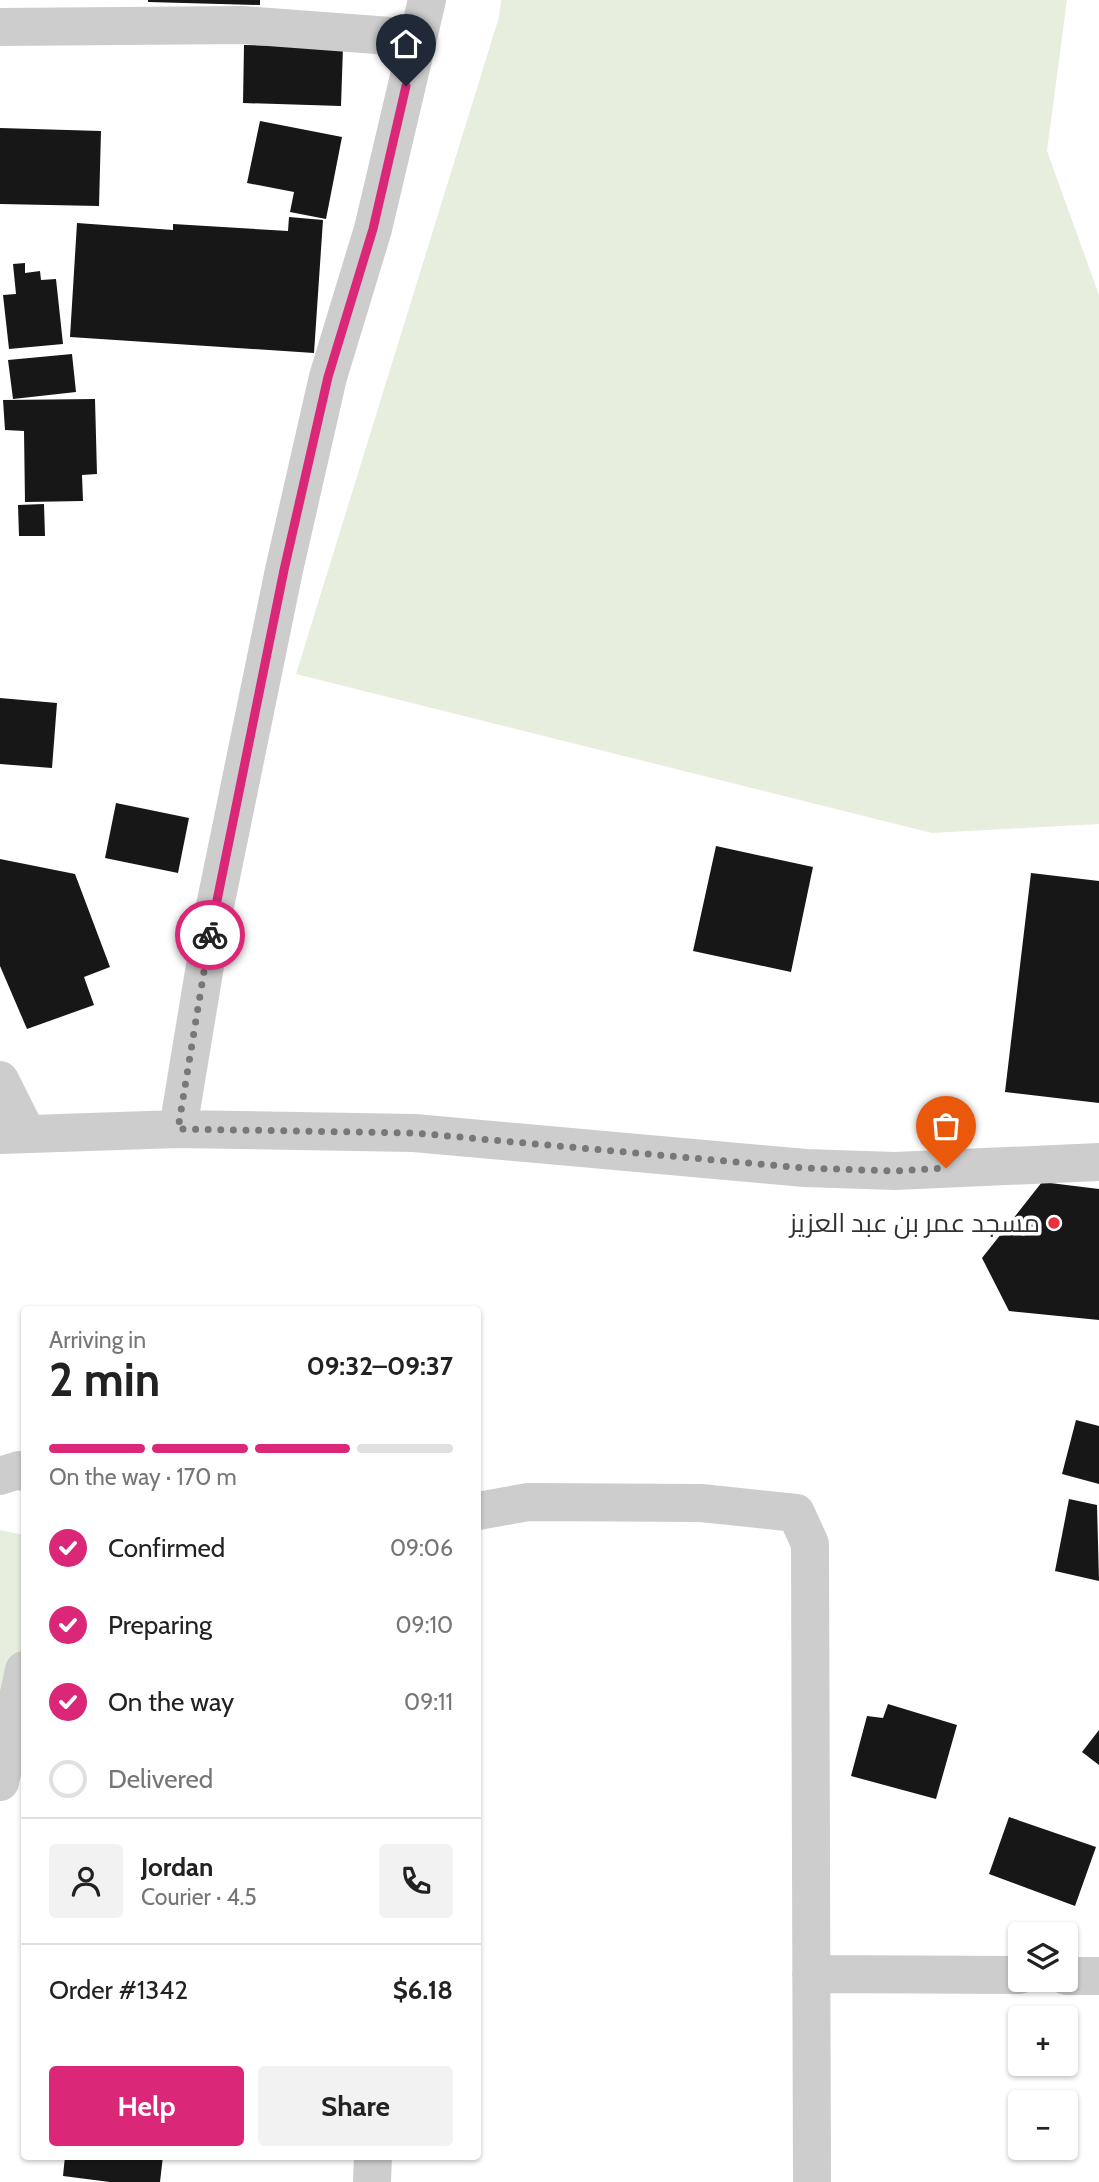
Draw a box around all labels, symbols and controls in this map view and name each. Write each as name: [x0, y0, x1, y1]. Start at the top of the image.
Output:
pin: [376, 14, 436, 86]
icon: home: [387, 25, 425, 63]
courier: [175, 900, 245, 970]
icon: bike: [191, 916, 229, 954]
pin: [916, 1096, 976, 1168]
icon: bag: [927, 1107, 965, 1145]
place label: مسجد عمر بن عبد العزيز: [788, 1207, 1040, 1239]
marker: مسجد عمر بن عبد العزيز: [1046, 1215, 1062, 1231]
text: Arriving in: [49, 1326, 146, 1354]
text: 09:32–09:37: [306, 1350, 453, 1382]
text: 2 min: [49, 1352, 160, 1408]
text: On the way · 170 m: [49, 1463, 237, 1491]
icon: check: [49, 1529, 87, 1567]
text: Confirmed: [108, 1532, 225, 1564]
text: 09:06: [390, 1534, 453, 1562]
icon: check: [49, 1606, 87, 1644]
text: Preparing: [108, 1609, 212, 1641]
text: 09:10: [396, 1611, 453, 1639]
icon: check: [49, 1683, 87, 1721]
text: On the way: [108, 1686, 234, 1718]
text: 09:11: [404, 1688, 453, 1716]
text: Delivered: [108, 1763, 213, 1795]
button: person: [49, 1844, 123, 1918]
button: phone: [379, 1844, 453, 1918]
text: Jordan: [141, 1851, 213, 1883]
text: Courier · 4.5: [141, 1883, 257, 1911]
map controls: [1008, 1922, 1078, 2160]
button: layers: [1008, 1922, 1078, 1992]
text: Order #1342: [49, 1974, 188, 2006]
text: $6.18: [393, 1974, 453, 2006]
button: +: [1008, 2006, 1078, 2076]
button: Help: [49, 2066, 244, 2146]
button: Share: [258, 2066, 453, 2146]
button: −: [1008, 2090, 1078, 2160]

